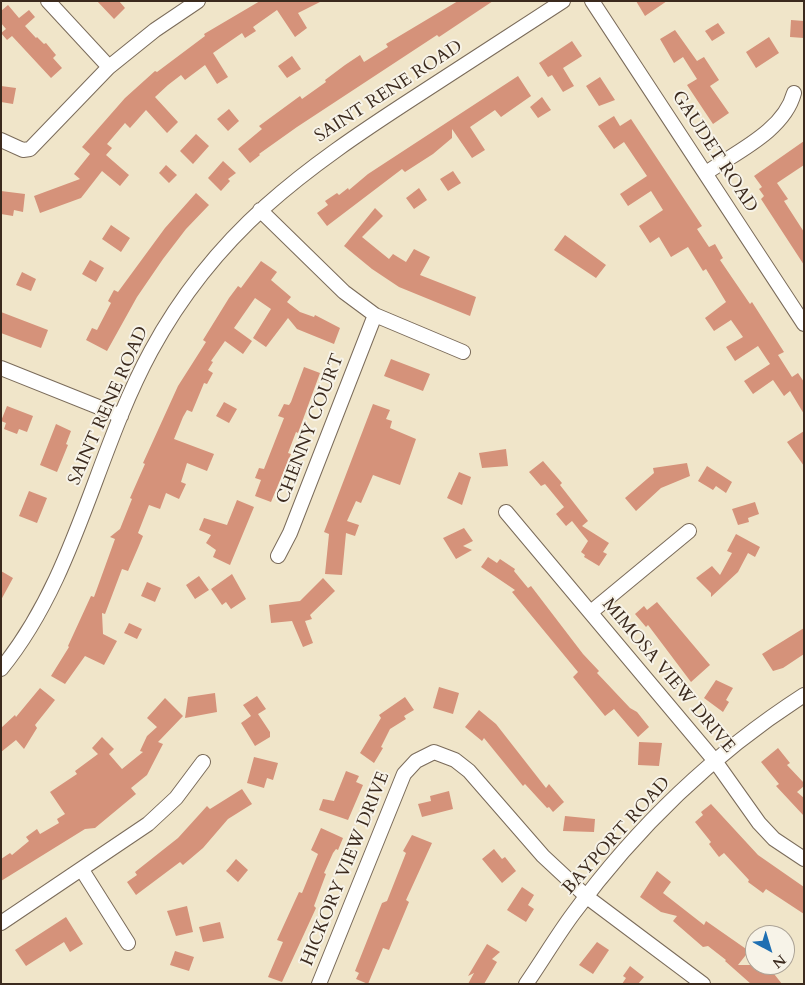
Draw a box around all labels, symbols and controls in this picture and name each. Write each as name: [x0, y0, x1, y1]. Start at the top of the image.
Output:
street label: SAINT RENE ROAD: [311, 36, 467, 148]
street label: GAUDET ROAD: [667, 87, 761, 217]
street label: SAINT RENE ROAD: [64, 323, 154, 489]
street label: CHENNY COURT: [273, 351, 349, 507]
street label: MIMOSA VIEW DRIVE: [597, 594, 739, 758]
street label: HICKORY VIEW DRIVE: [297, 769, 395, 969]
street label: BAYPORT ROAD: [559, 773, 675, 899]
north arrow: [745, 925, 795, 975]
text: N: [768, 950, 790, 972]

